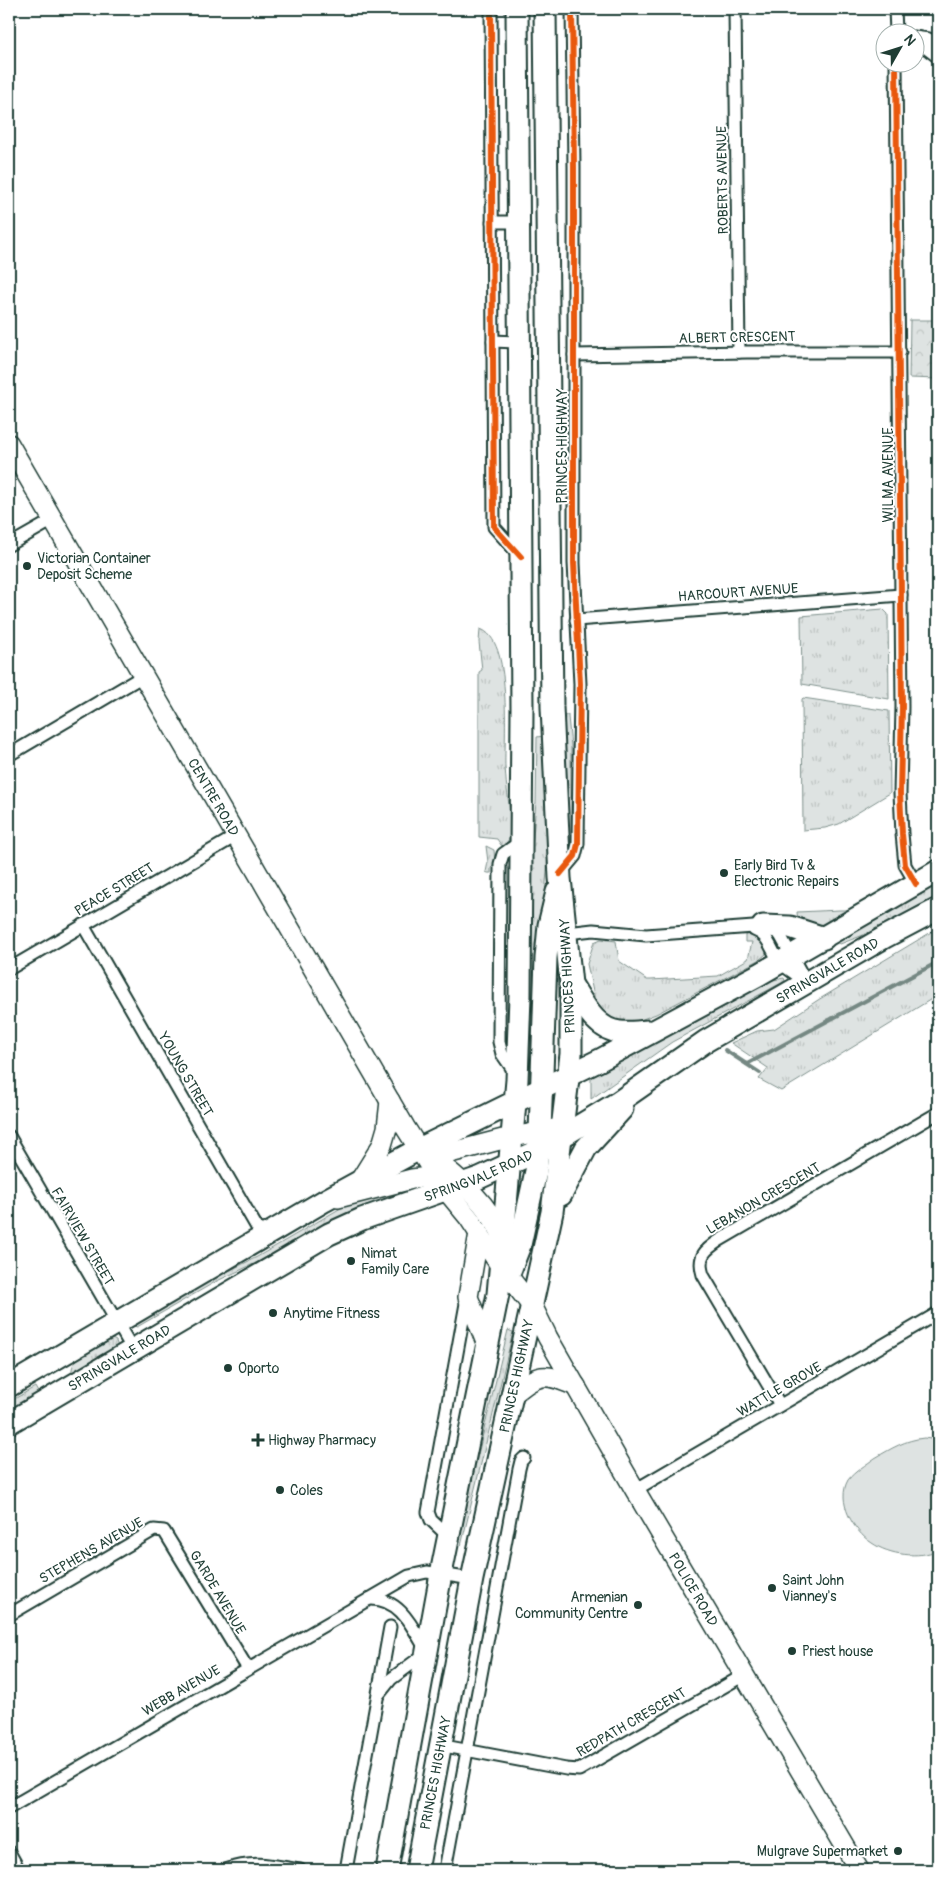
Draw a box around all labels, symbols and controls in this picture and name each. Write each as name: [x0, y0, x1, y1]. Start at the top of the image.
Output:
north arrow: [874, 22, 924, 72]
text: N: [900, 31, 919, 49]
street label: ROBERTS AVENUE: [713, 126, 732, 234]
street label: ALBERT CRESCENT: [679, 328, 796, 347]
street label: PRINCES HIGHWAY: [554, 388, 571, 504]
street label: WILMA AVENUE: [880, 427, 897, 523]
place label: Victorian Container Deposit Scheme: [37, 550, 151, 583]
marker: Victorian Container Deposit Scheme: [21, 560, 33, 572]
street label: HARCOURT AVENUE: [677, 580, 799, 605]
street label: CENTRE ROAD: [184, 755, 242, 839]
place label: Early Bird Tv & Electronic Repairs: [734, 857, 840, 890]
street label: PEACE STREET: [72, 859, 157, 920]
marker: Early Bird Tv & Electronic Repairs: [718, 867, 730, 879]
street label: PRINCES HIGHWAY: [556, 918, 579, 1034]
street label: SPRINGVALE ROAD: [773, 934, 882, 1007]
street label: YOUNG STREET: [154, 1028, 217, 1120]
street label: SPRINGVALE ROAD: [422, 1146, 536, 1206]
street label: LEBANON CRESCENT: [703, 1159, 823, 1238]
street label: FAIRVIEW STREET: [48, 1184, 118, 1289]
place label: Nimat Family Care: [361, 1245, 429, 1278]
marker: Nimat Family Care: [345, 1255, 357, 1267]
place label: Anytime Fitness: [283, 1305, 381, 1322]
marker: Anytime Fitness: [267, 1307, 279, 1319]
street label: PRINCES HIGHWAY: [496, 1318, 537, 1434]
street label: SPRINGVALE ROAD: [65, 1321, 174, 1395]
street label: WATTLE GROVE: [734, 1358, 825, 1420]
place label: Oporto: [238, 1360, 280, 1377]
marker: Oporto: [222, 1362, 234, 1374]
place label: Highway Pharmacy: [268, 1432, 376, 1449]
marker: Highway Pharmacy: [252, 1434, 264, 1446]
place label: Coles: [290, 1482, 323, 1499]
marker: Coles: [274, 1484, 286, 1496]
street label: STEPHENS AVENUE: [36, 1514, 146, 1587]
street label: GARDE AVENUE: [186, 1547, 249, 1637]
street label: POLICE ROAD: [665, 1550, 721, 1630]
place label: Saint John Vianney's: [782, 1572, 844, 1605]
marker: Saint John Vianney's: [766, 1582, 778, 1594]
place label: Armenian Community Centre: [515, 1589, 628, 1622]
marker: Armenian Community Centre: [632, 1599, 644, 1611]
place label: Priest house: [802, 1643, 873, 1660]
marker: Priest house: [786, 1645, 798, 1657]
street label: WEBB AVENUE: [139, 1661, 223, 1720]
street label: REDPATH CRESCENT: [573, 1684, 689, 1761]
street label: PRINCES HIGHWAY: [417, 1714, 455, 1831]
place label: Mulgrave Supermarket: [757, 1843, 888, 1860]
marker: Mulgrave Supermarket: [892, 1845, 904, 1857]

